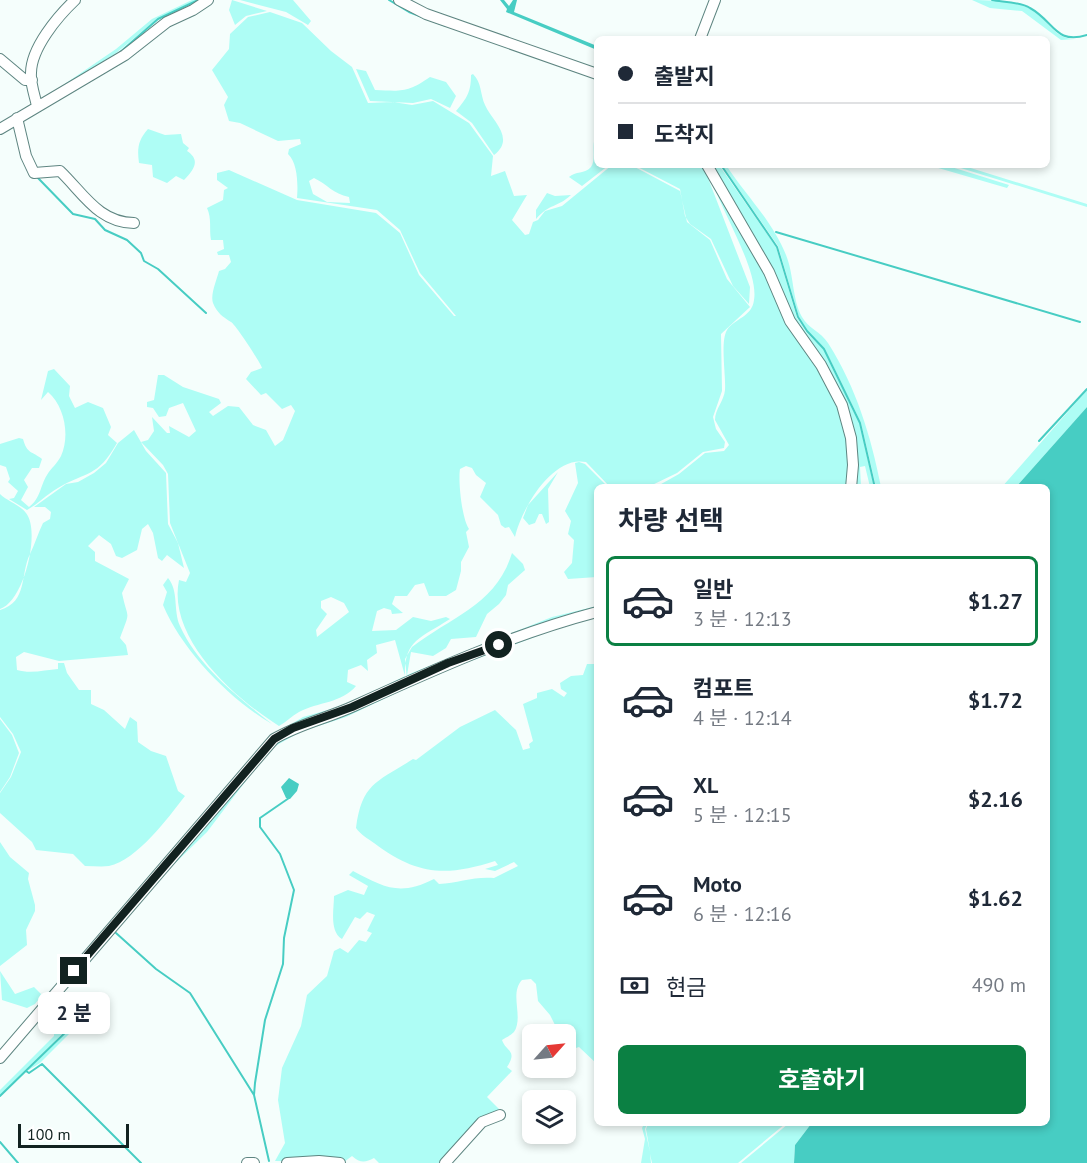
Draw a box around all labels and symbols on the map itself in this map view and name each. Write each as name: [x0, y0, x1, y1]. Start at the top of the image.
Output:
route start: [485, 631, 512, 658]
route end: [60, 957, 87, 984]
callout: 2 분: [38, 992, 110, 1034]
north arrow: [522, 1024, 576, 1078]
scale bar: [18, 1121, 129, 1148]

